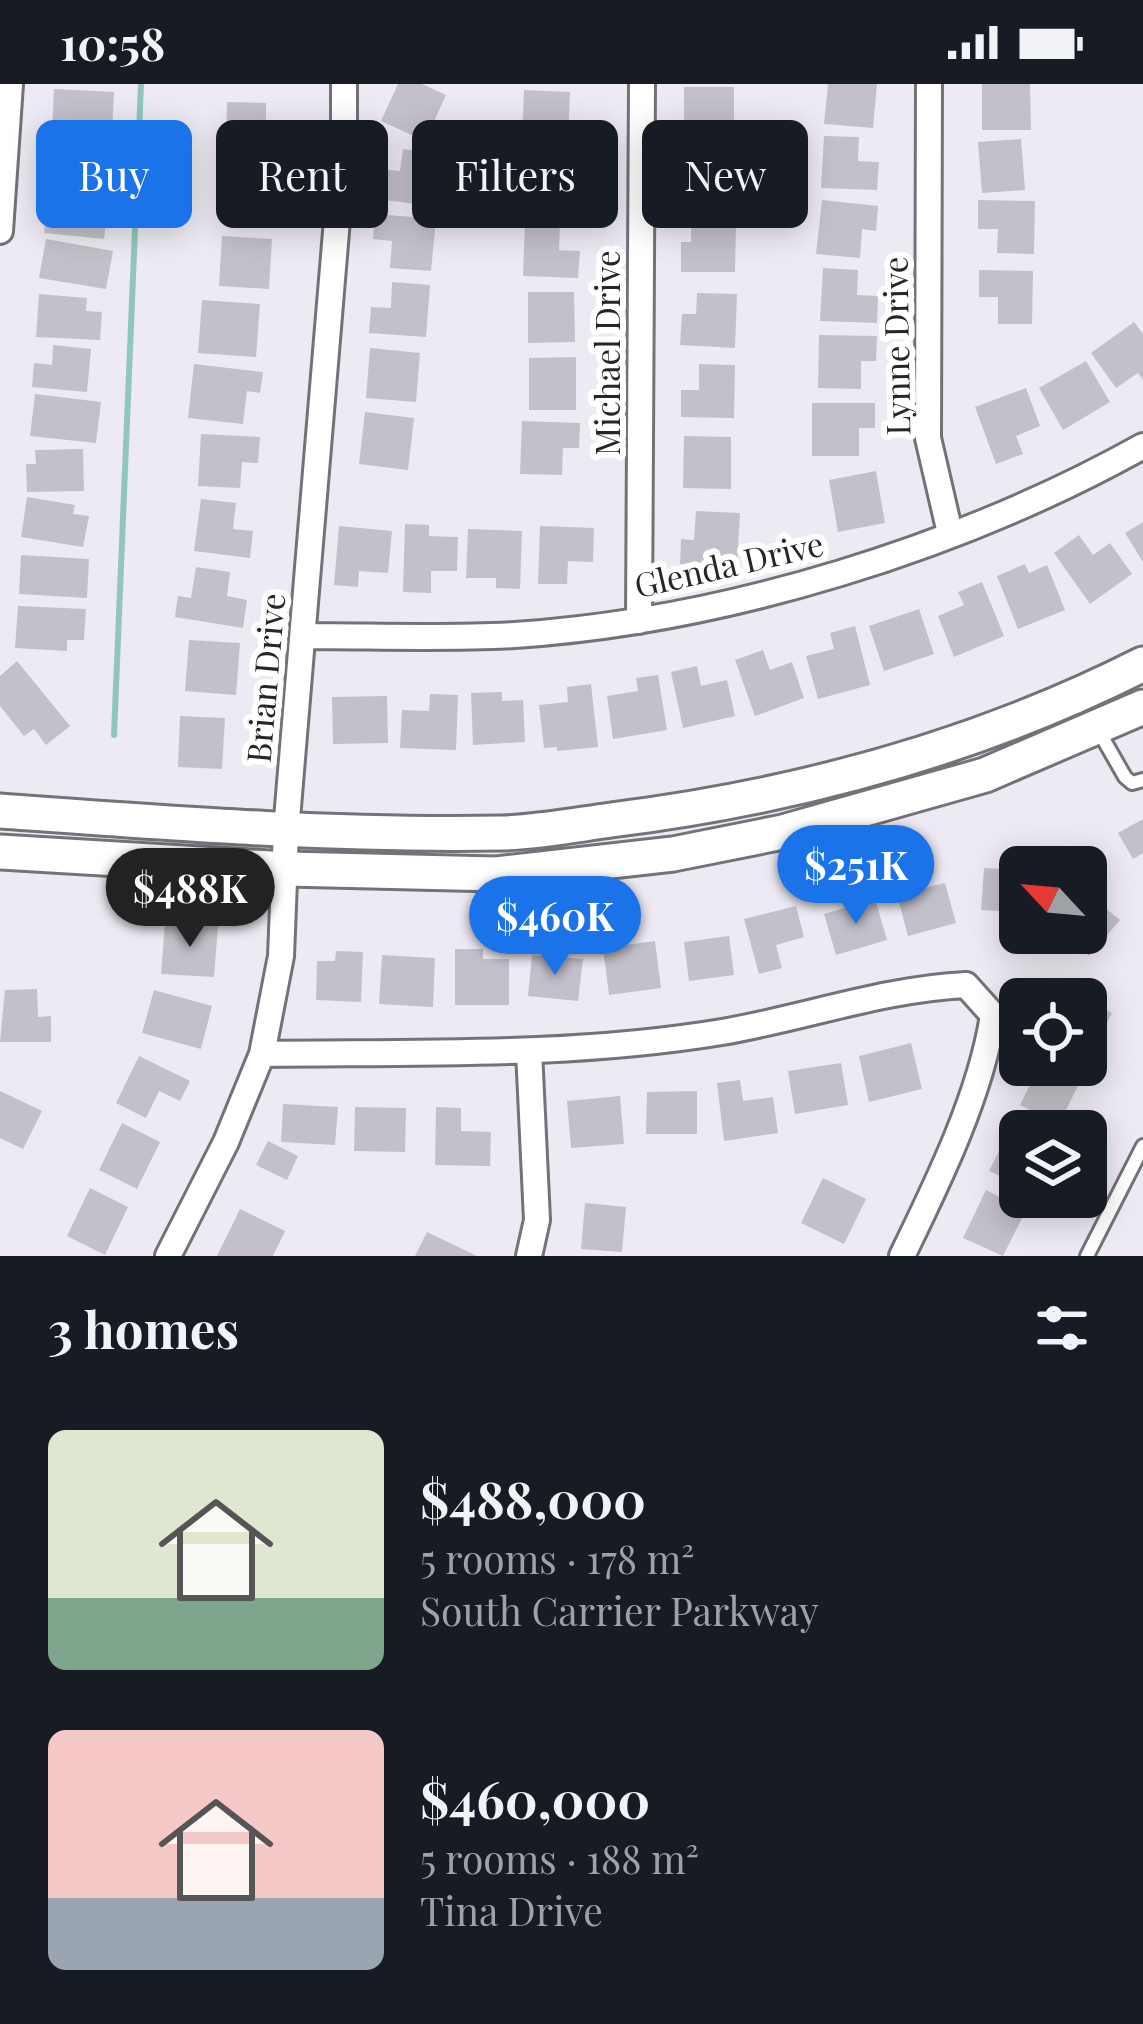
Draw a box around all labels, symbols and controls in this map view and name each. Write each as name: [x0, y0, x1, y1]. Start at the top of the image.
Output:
text: 10:58: [60, 12, 165, 72]
chip: Buy: [36, 120, 192, 228]
chip: Rent: [216, 120, 388, 228]
chip: Filters: [412, 120, 618, 228]
chip: New: [642, 120, 808, 228]
street label: Michael Drive: [584, 250, 628, 456]
street label: Lynne Drive: [871, 256, 919, 436]
street label: Glenda Drive: [630, 520, 827, 606]
street label: Brian Drive: [235, 591, 293, 764]
pin: $251K: [772, 825, 940, 927]
text: $251K: [804, 838, 908, 890]
north arrow: [999, 846, 1107, 954]
map controls: [999, 846, 1107, 1218]
pin: $488K: [106, 848, 274, 950]
text: $488K: [133, 861, 247, 913]
pin: $460K: [471, 876, 639, 978]
text: $460K: [496, 889, 614, 941]
button: locate: [999, 978, 1107, 1086]
button: layers: [999, 1110, 1107, 1218]
text: 3 homes: [48, 1294, 239, 1362]
icon: filters: [1029, 1295, 1095, 1361]
text: $488,000: [420, 1464, 646, 1532]
icon: home: [144, 1478, 288, 1622]
text: 5 rooms · 178 m²: [420, 1532, 695, 1584]
text: South Carrier Parkway: [420, 1584, 819, 1636]
text: $460,000: [420, 1764, 650, 1832]
icon: home: [144, 1778, 288, 1922]
text: 5 rooms · 188 m²: [420, 1832, 699, 1884]
text: Tina Drive: [420, 1884, 603, 1936]

